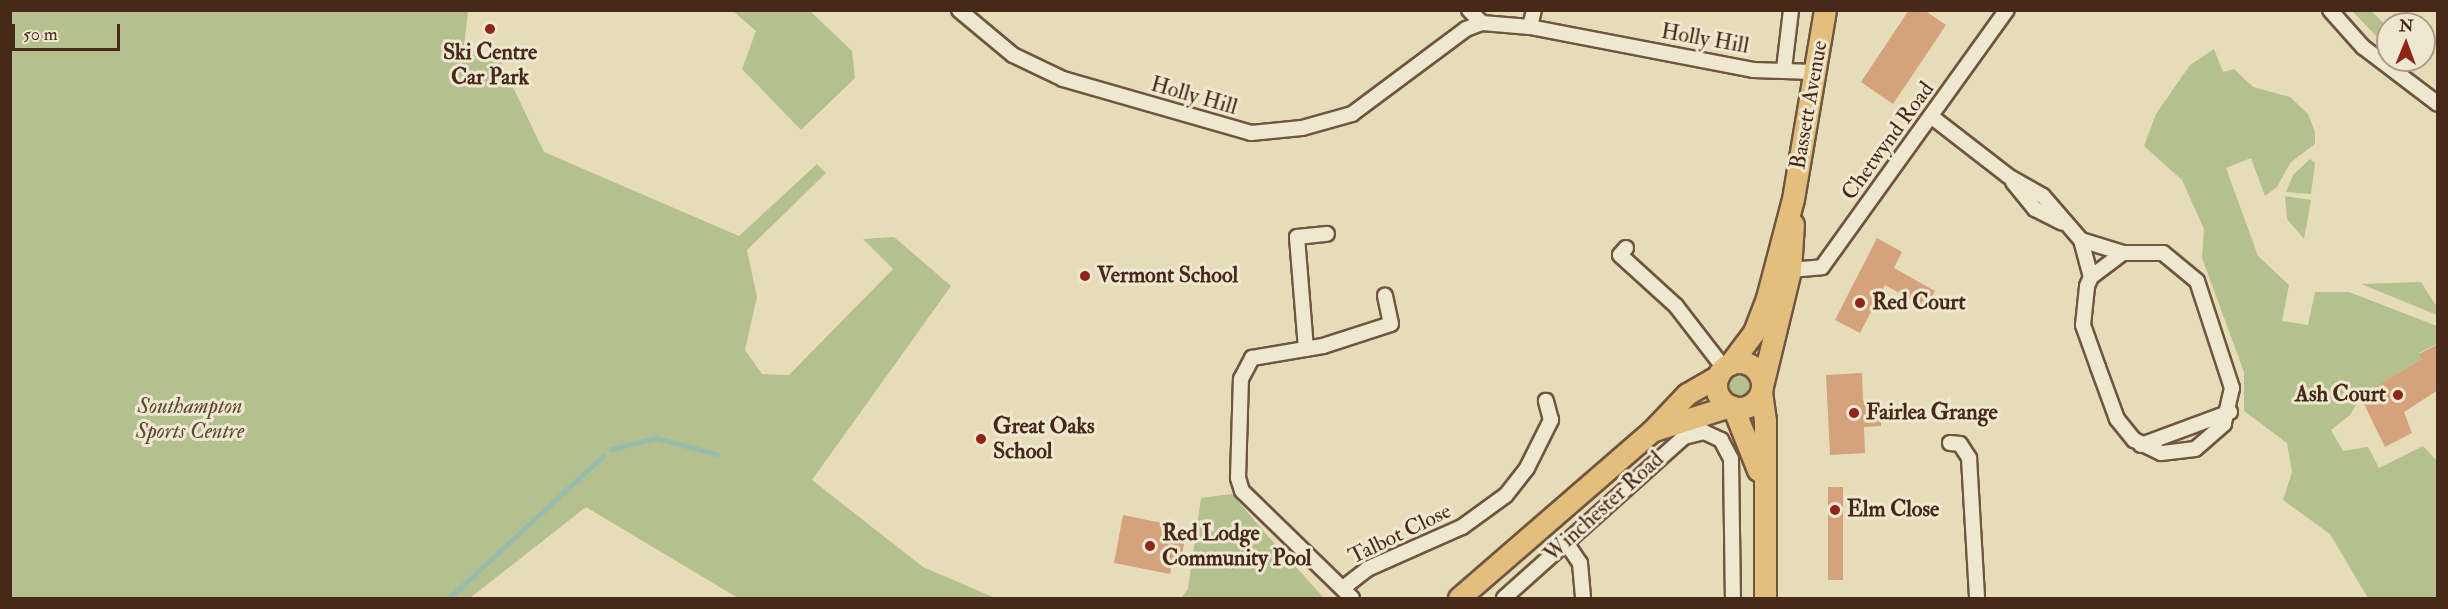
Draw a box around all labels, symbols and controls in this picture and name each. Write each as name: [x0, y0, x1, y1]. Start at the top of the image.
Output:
scale bar: [15, 12, 123, 50]
north arrow: [2376, 12, 2436, 72]
text: N: [2399, 16, 2414, 36]
street label: Holly Hill: [1659, 18, 1751, 60]
marker: Ski Centre Car Park: [483, 22, 497, 36]
text: 50 m: [23, 23, 58, 46]
place label: Ski Centre Car Park: [443, 39, 537, 90]
street label: Bassett Avenue: [1785, 39, 1833, 171]
street label: Holly Hill: [1148, 71, 1240, 121]
street label: Chetwynd Road: [1836, 77, 1940, 205]
place label: Vermont School: [1097, 263, 1238, 289]
marker: Vermont School: [1078, 269, 1092, 283]
place label: Red Court: [1872, 290, 1966, 316]
marker: Red Court: [1853, 296, 1867, 310]
place label: Ash Court: [2295, 382, 2386, 408]
marker: Ash Court: [2391, 388, 2405, 402]
park label: Southampton Sports Centre: [136, 393, 244, 445]
place label: Fairlea Grange: [1866, 400, 1998, 426]
marker: Fairlea Grange: [1847, 406, 1861, 420]
place label: Great Oaks School: [993, 413, 1094, 464]
marker: Great Oaks School: [974, 432, 988, 446]
street label: Winchester Road: [1539, 446, 1669, 568]
place label: Elm Close: [1847, 497, 1939, 523]
street label: Talbot Close: [1345, 498, 1455, 570]
marker: Elm Close: [1828, 503, 1842, 517]
place label: Red Lodge Community Pool: [1162, 520, 1311, 572]
marker: Red Lodge Community Pool: [1143, 539, 1157, 553]

